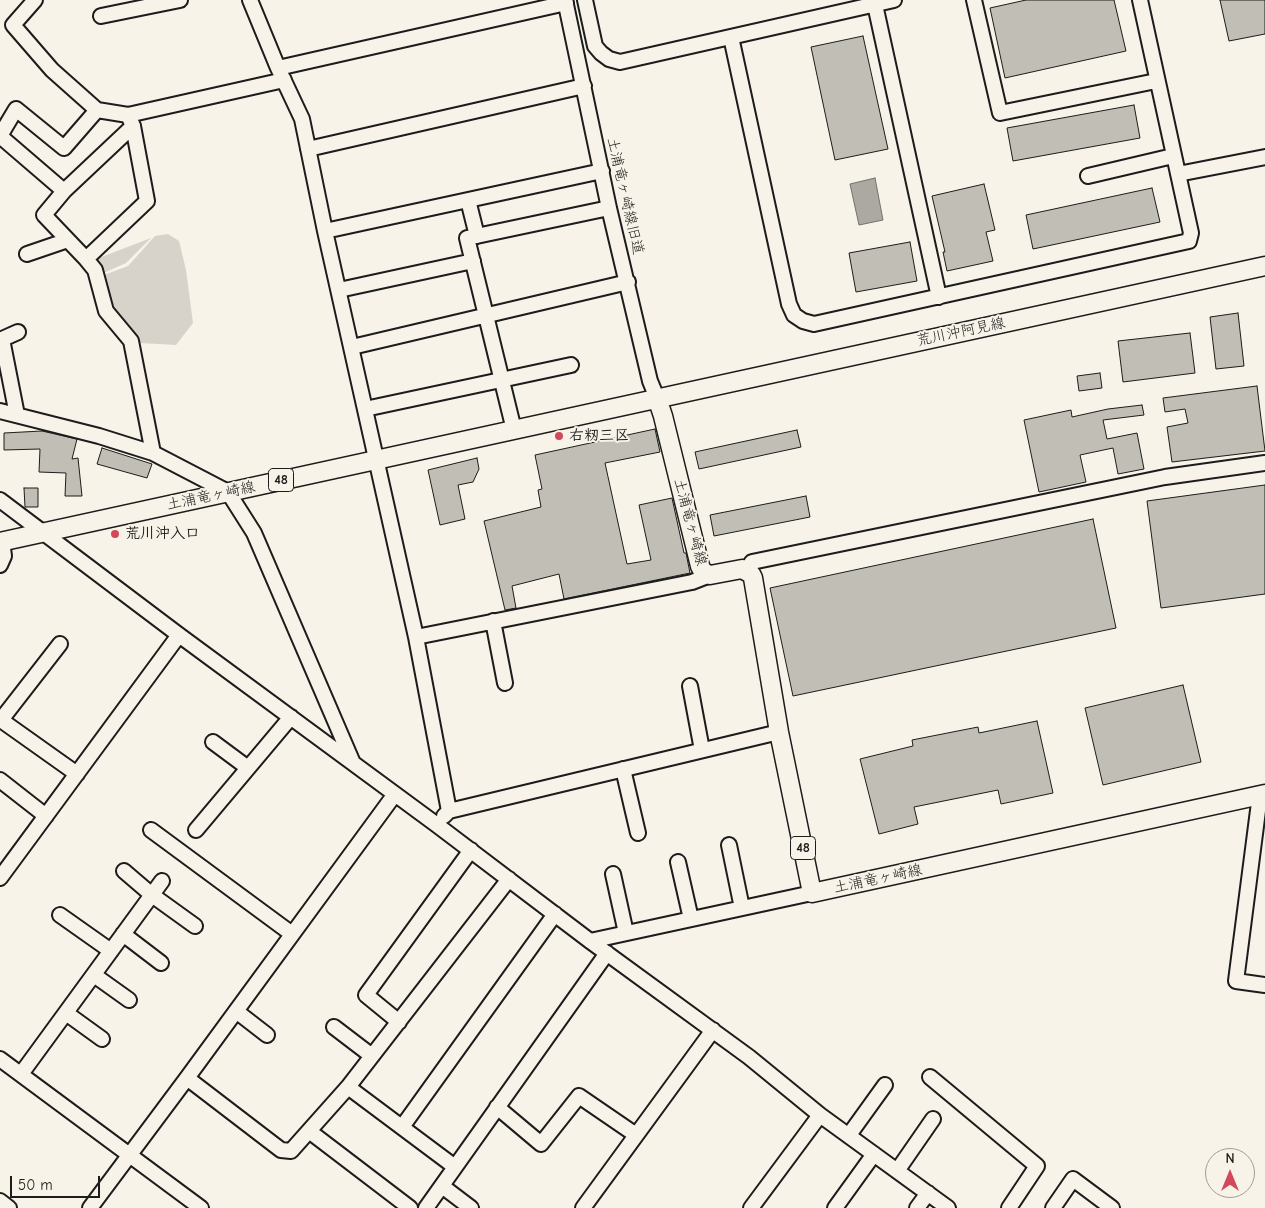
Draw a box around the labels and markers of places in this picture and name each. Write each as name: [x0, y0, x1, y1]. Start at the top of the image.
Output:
place label: 右籾三区: [569, 427, 629, 445]
marker: 右籾三区: [553, 430, 565, 442]
place label: 荒川沖入口: [125, 525, 200, 543]
marker: 荒川沖入口: [109, 528, 121, 540]

